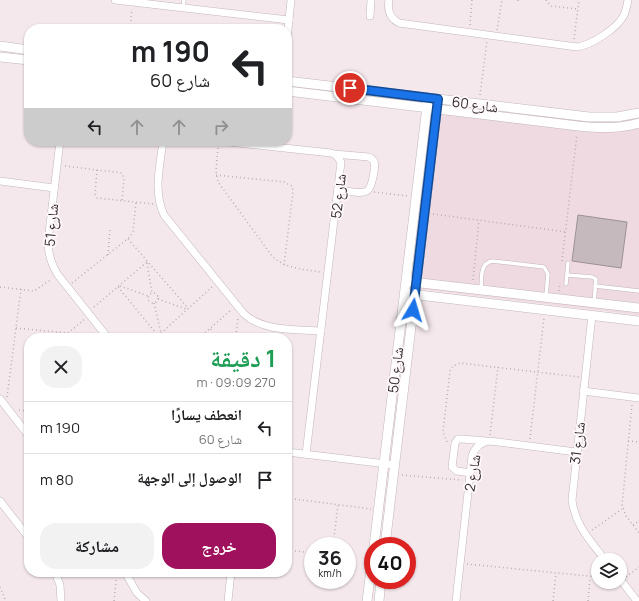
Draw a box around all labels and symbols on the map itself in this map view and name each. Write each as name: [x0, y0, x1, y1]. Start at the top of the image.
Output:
pin: [333, 71, 367, 105]
street label: شارع 60: [451, 92, 499, 117]
street label: شارع 52: [326, 172, 351, 220]
street label: شارع 51: [40, 203, 63, 247]
position arrow: [392, 289, 434, 331]
street label: شارع 50: [383, 346, 408, 394]
street label: شارع 31: [565, 421, 590, 465]
street label: شارع 2: [459, 453, 486, 493]
speed limit sign: 40: [364, 537, 416, 589]

